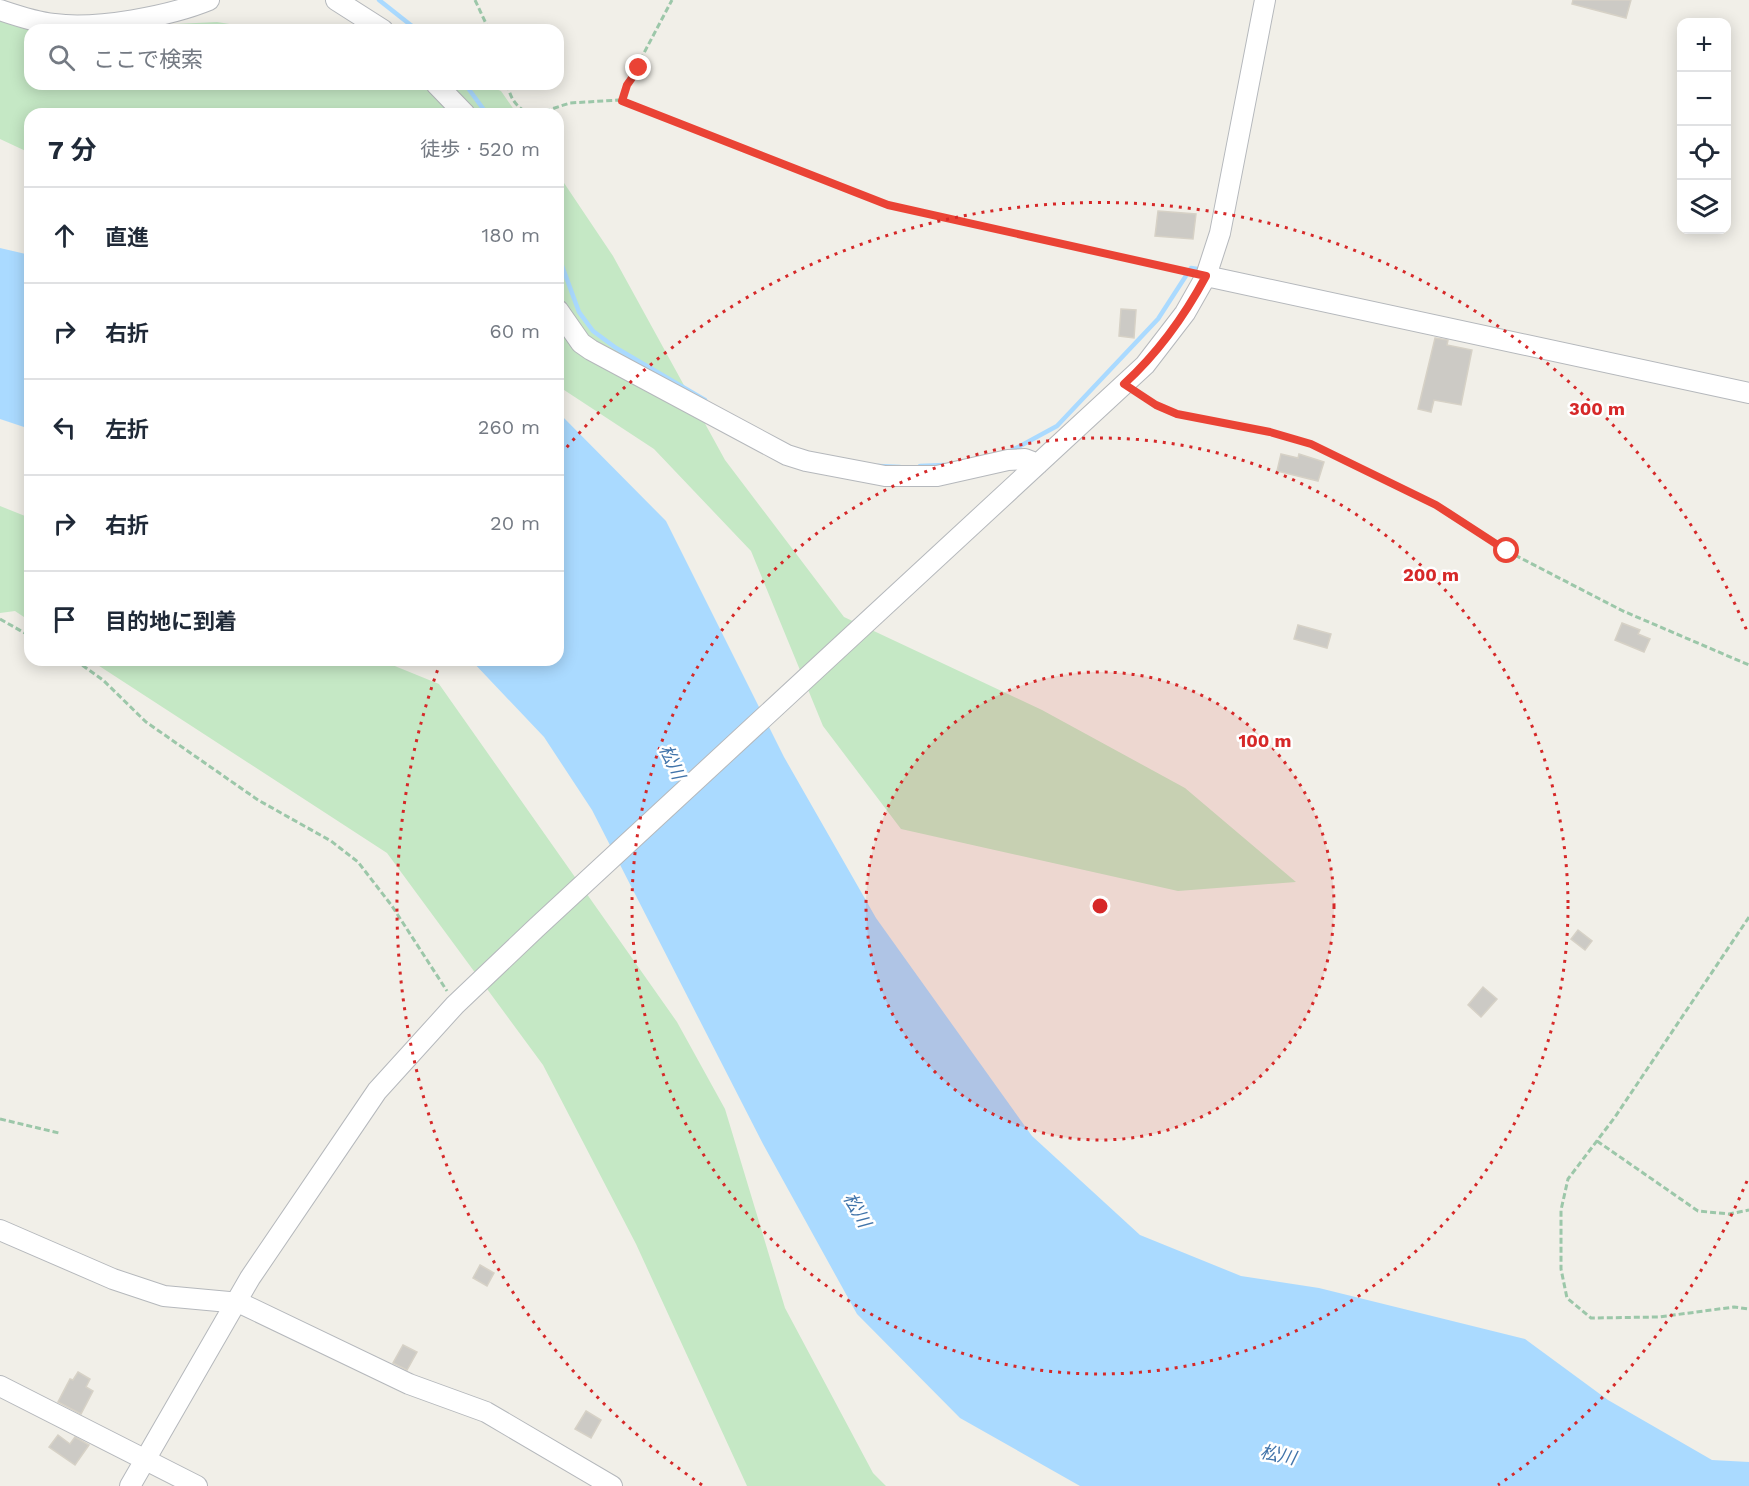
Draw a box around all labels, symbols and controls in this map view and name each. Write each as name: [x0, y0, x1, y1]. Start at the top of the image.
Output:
map controls: [1677, 18, 1731, 234]
button: +: [1677, 18, 1731, 72]
search box: [24, 24, 564, 90]
icon: search: [45, 41, 78, 74]
text: ここで検索: [93, 47, 203, 72]
route end: [625, 54, 651, 80]
button: −: [1677, 72, 1731, 126]
button: locate: [1677, 126, 1731, 180]
text: 7 分: [48, 135, 97, 165]
text: 徒歩 · 520 m: [420, 137, 540, 161]
button: layers: [1677, 180, 1731, 234]
icon: ahead: [48, 219, 81, 252]
text: 180 m: [482, 223, 540, 247]
text: 直進: [105, 225, 149, 250]
icon: right: [48, 315, 81, 348]
text: 60 m: [490, 319, 540, 343]
text: 右折: [105, 321, 149, 346]
text: 300 m: [1569, 398, 1625, 419]
icon: left: [48, 411, 81, 444]
text: 260 m: [478, 415, 540, 439]
text: 左折: [105, 417, 149, 442]
icon: right: [48, 507, 81, 540]
text: 20 m: [490, 511, 540, 535]
text: 右折: [105, 513, 149, 538]
route start: [1493, 537, 1519, 563]
text: 200 m: [1403, 564, 1459, 585]
icon: arrive: [48, 603, 81, 636]
text: 目的地に到着: [105, 609, 237, 634]
text: 100 m: [1238, 730, 1292, 751]
water label: 松川: [655, 741, 690, 784]
centre of rings: [1090, 896, 1110, 916]
water label: 松川: [840, 1189, 876, 1232]
water label: 松川: [1258, 1440, 1300, 1469]

